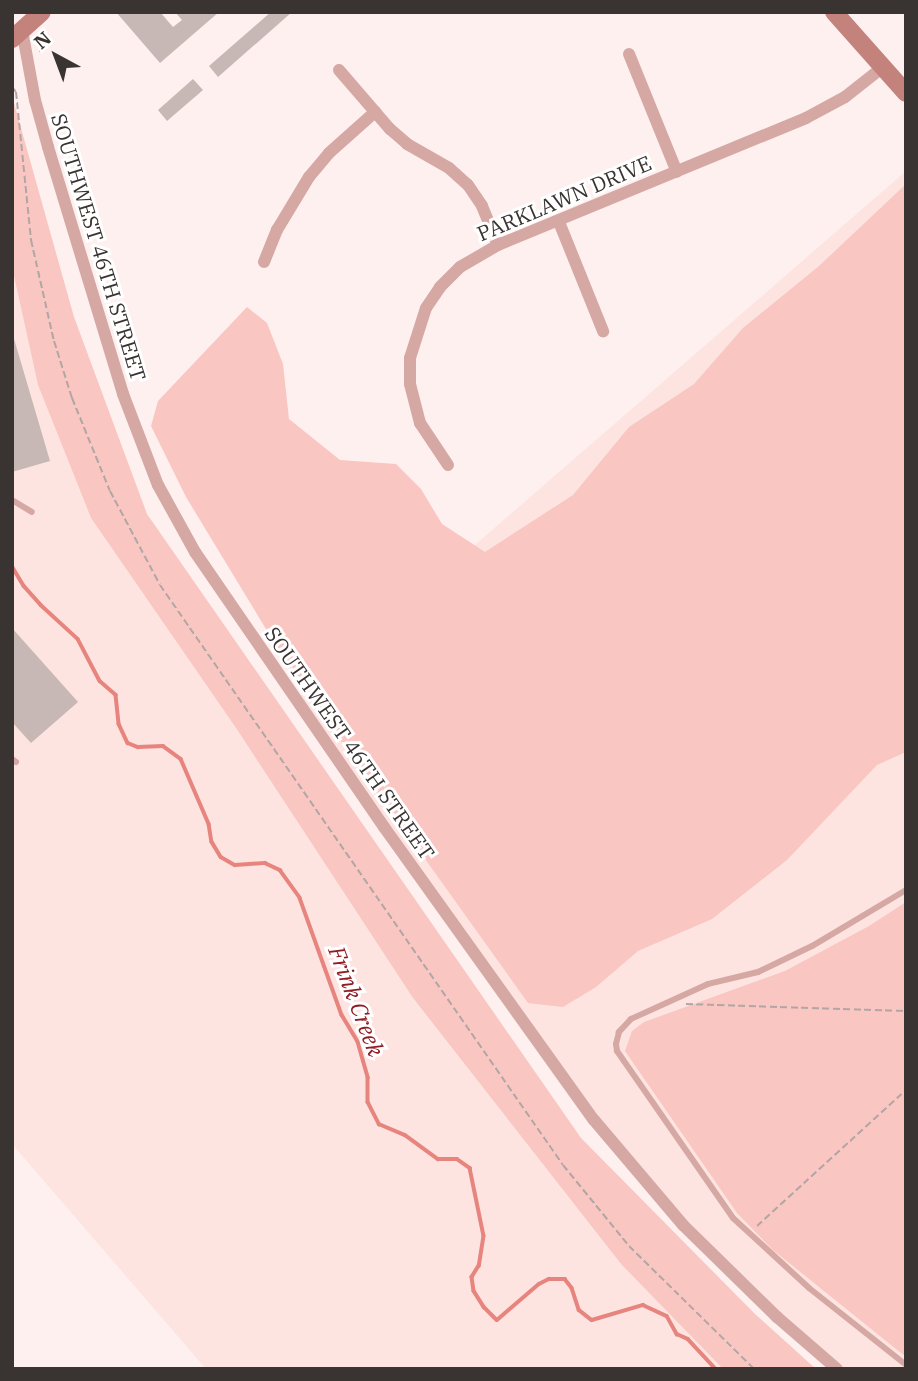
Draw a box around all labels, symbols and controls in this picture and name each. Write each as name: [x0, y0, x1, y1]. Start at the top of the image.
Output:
north arrow: [21, 21, 91, 91]
text: N: [29, 26, 56, 54]
street label: SOUTHWEST 46TH STREET: [46, 110, 152, 384]
street label: PARKLAWN DRIVE: [473, 150, 655, 246]
street label: SOUTHWEST 46TH STREET: [260, 622, 440, 864]
water label: Frink Creek: [323, 942, 391, 1060]

